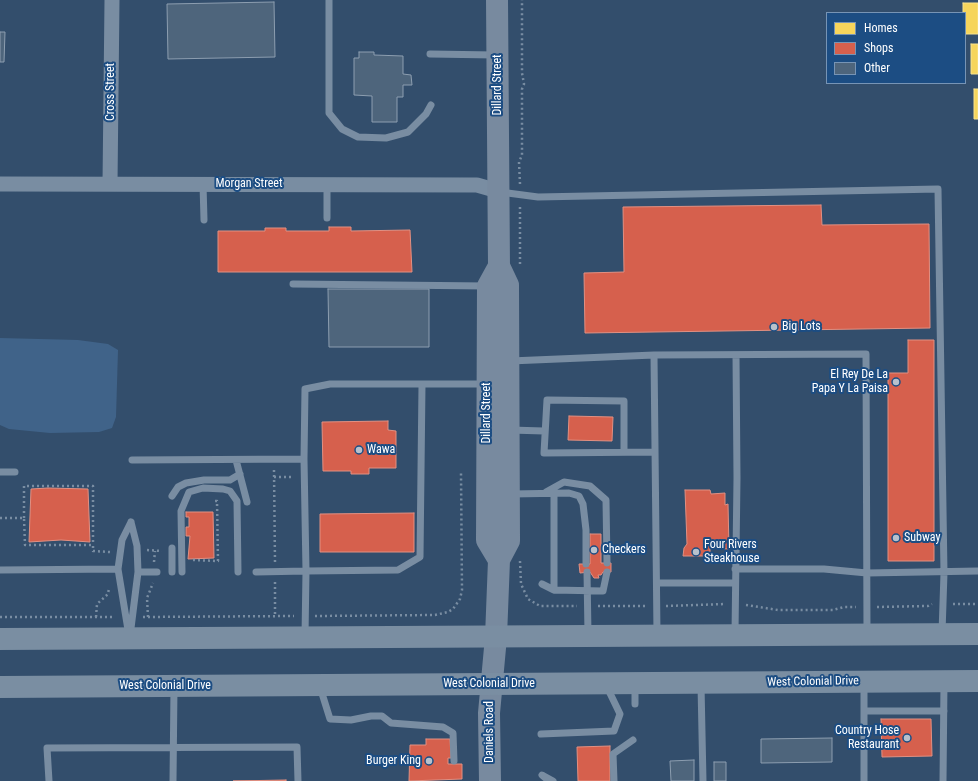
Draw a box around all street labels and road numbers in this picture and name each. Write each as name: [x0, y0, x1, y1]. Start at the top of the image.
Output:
street label: Dillard Street: [491, 54, 505, 116]
street label: Cross Street: [104, 63, 118, 121]
street label: Morgan Street: [216, 177, 282, 191]
street label: Dillard Street: [480, 382, 494, 444]
street label: West Colonial Drive: [767, 674, 859, 690]
street label: West Colonial Drive: [443, 677, 535, 691]
street label: West Colonial Drive: [119, 679, 211, 693]
street label: Daniels Road: [483, 701, 497, 763]

